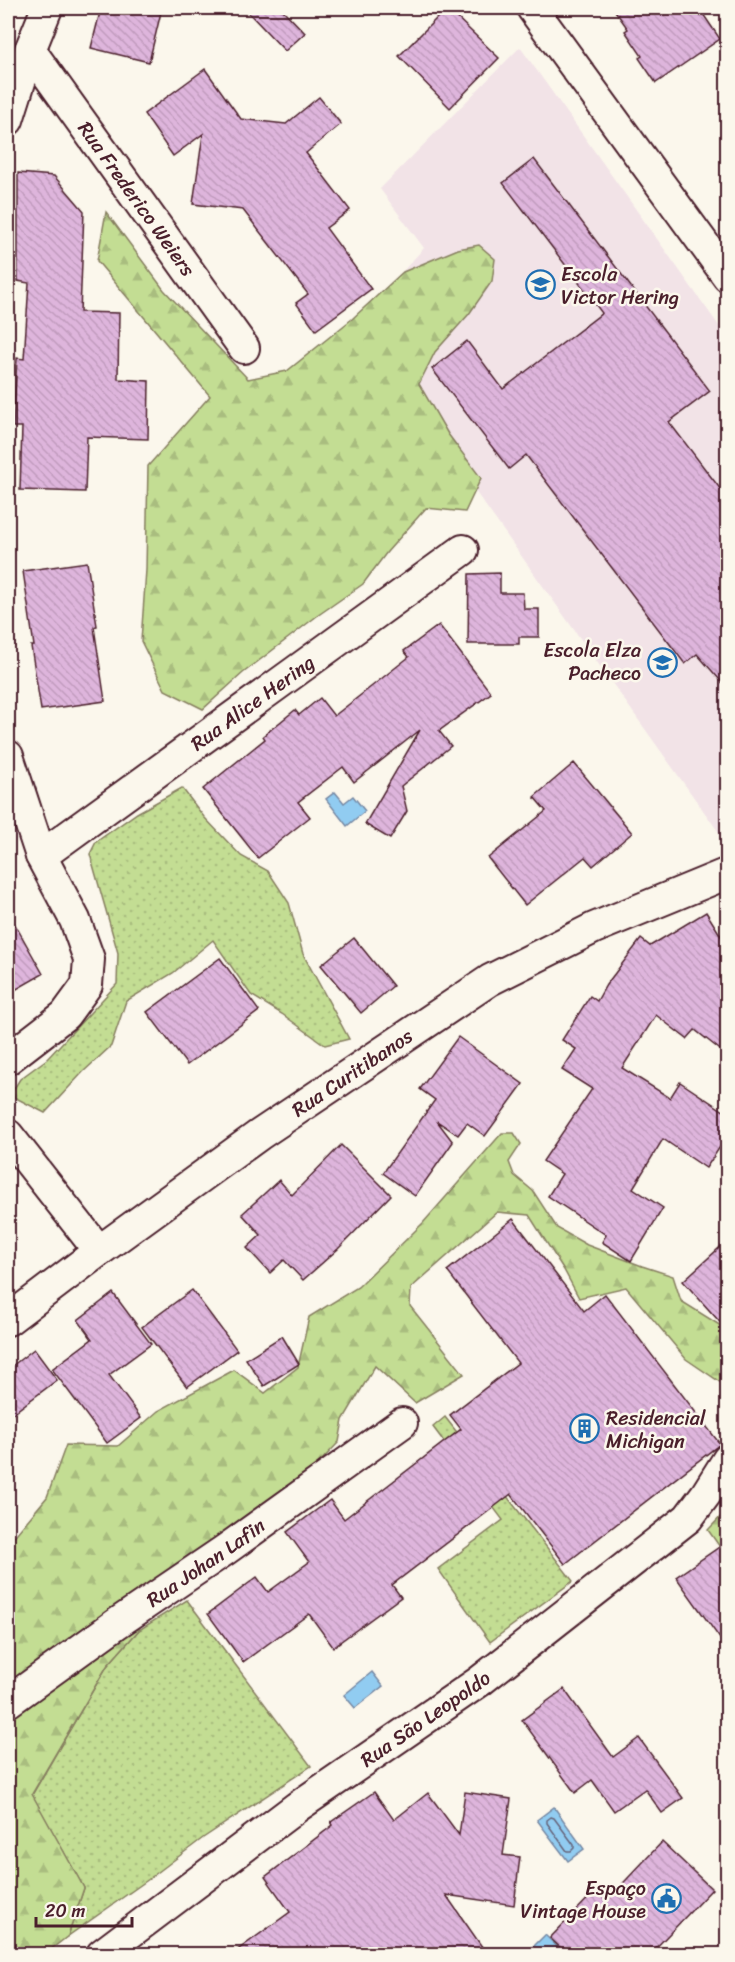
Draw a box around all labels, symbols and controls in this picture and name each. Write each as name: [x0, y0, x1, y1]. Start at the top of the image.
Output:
street label: Rua Frederico Weiers: [69, 113, 205, 285]
place label: Escola Victor Hering: [561, 257, 679, 315]
school or university icon: Escola Victor Hering: [524, 269, 556, 301]
place label: Escola Elza Pacheco: [543, 633, 641, 691]
street label: Rua Alice Hering: [183, 645, 322, 760]
school or university icon: Escola Elza Pacheco: [646, 646, 678, 678]
street label: Rua Curitibanos: [284, 1018, 421, 1126]
place label: Residencial Michigan: [606, 1401, 707, 1459]
building icon: Residencial Michigan: [569, 1413, 601, 1445]
street label: Rua Johan Lafin: [139, 1509, 273, 1616]
street label: Rua São Leopoldo: [353, 1661, 499, 1776]
place label: Espaço Vintage House: [520, 1871, 646, 1929]
public building icon: Espaço Vintage House: [651, 1883, 683, 1915]
scale bar: [36, 1890, 132, 1928]
text: 20 m: [45, 1895, 85, 1927]

